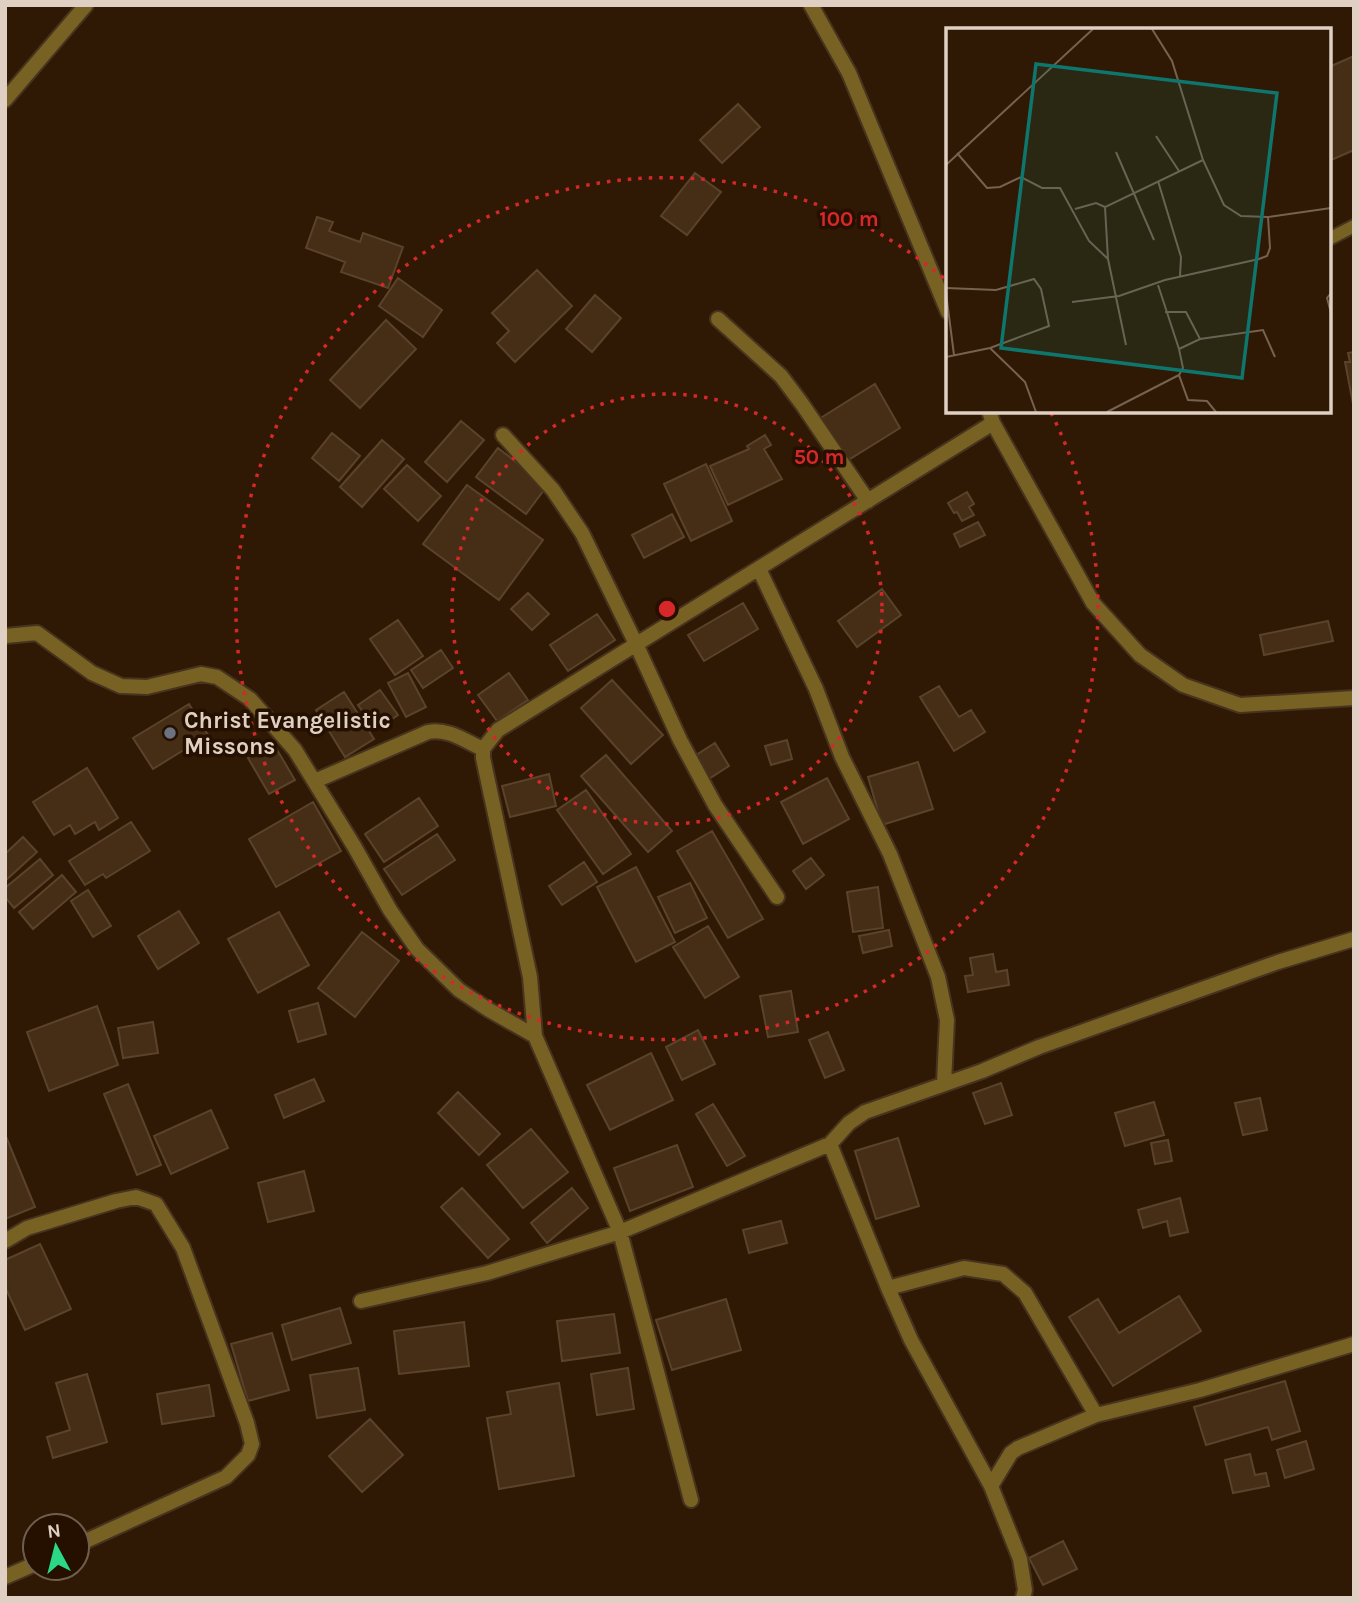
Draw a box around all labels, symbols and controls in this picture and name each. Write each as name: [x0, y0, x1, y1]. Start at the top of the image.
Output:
inset map: [946, 28, 1331, 413]
text: 100 m: [819, 207, 879, 231]
text: 50 m: [794, 445, 844, 469]
centre of rings: [655, 597, 679, 621]
place label: Christ Evangelistic Missons: [184, 707, 391, 760]
marker: Christ Evangelistic Missons: [162, 725, 178, 741]
north arrow: [21, 1512, 91, 1582]
text: N: [46, 1519, 62, 1543]

